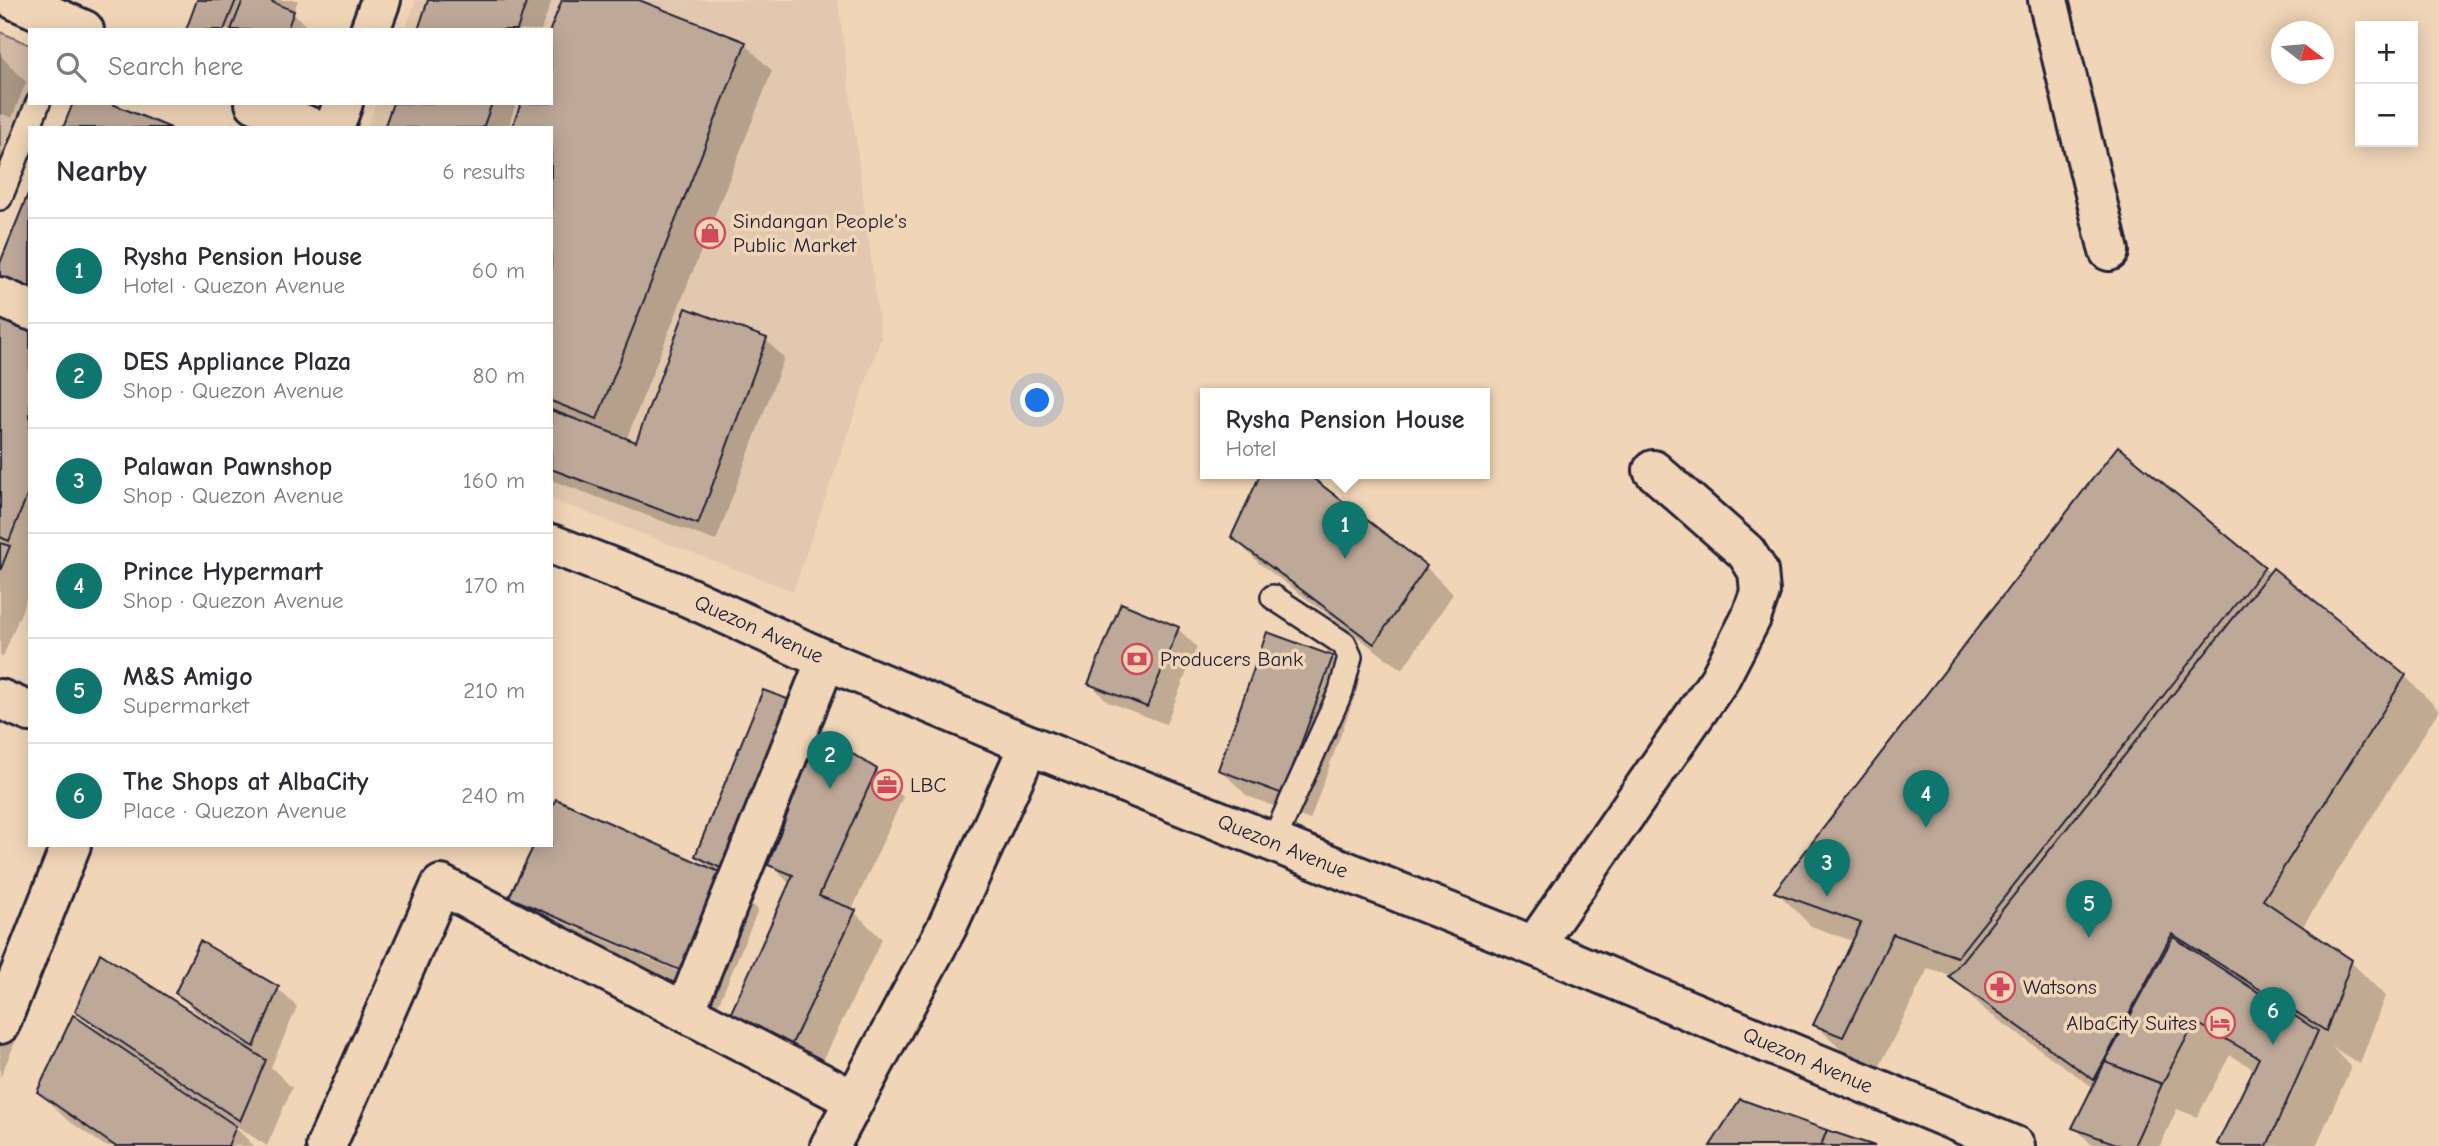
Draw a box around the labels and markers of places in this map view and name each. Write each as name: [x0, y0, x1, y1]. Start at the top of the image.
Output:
place label: Sindangan People's Public Market: [733, 209, 907, 257]
shop icon: Sindangan People's Public Market: [693, 216, 727, 250]
pin: 1: [1322, 501, 1368, 559]
bank icon: Producers Bank: [1120, 642, 1154, 676]
place label: Producers Bank: [1160, 647, 1303, 671]
pin: 2: [807, 731, 853, 789]
office icon: LBC: [870, 768, 904, 802]
pin: 4: [1903, 770, 1949, 828]
place label: LBC: [910, 773, 947, 797]
pin: 3: [1804, 839, 1850, 897]
pin: 5: [2066, 880, 2112, 938]
pharmacy icon: Watsons: [1983, 970, 2017, 1004]
place label: Watsons: [2023, 975, 2097, 999]
pin: 6: [2250, 987, 2296, 1045]
hotel icon: AlbaCity Suites: [2203, 1006, 2237, 1040]
place label: AlbaCity Suites: [2066, 1011, 2197, 1035]

